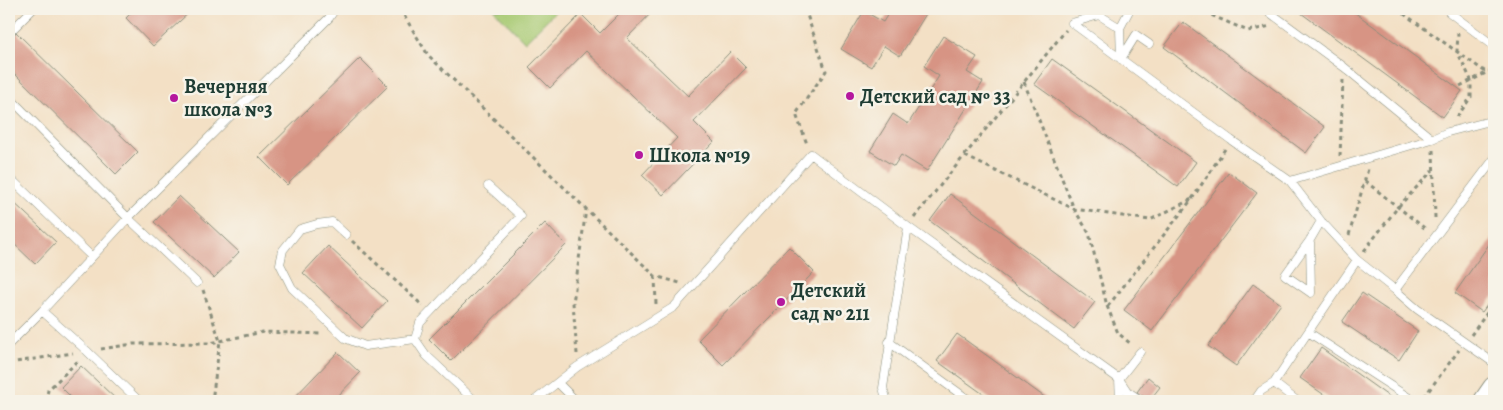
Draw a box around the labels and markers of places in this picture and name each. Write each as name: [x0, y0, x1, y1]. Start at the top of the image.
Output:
place label: Вечерняя школа №3: [184, 73, 273, 123]
place label: Детский сад № 33: [860, 83, 1011, 110]
marker: Детский сад № 33: [844, 90, 856, 102]
marker: Вечерняя школа №3: [168, 92, 180, 104]
place label: Школа №19: [649, 142, 750, 169]
marker: Школа №19: [633, 149, 645, 161]
place label: Детский сад № 211: [791, 277, 870, 327]
marker: Детский сад № 211: [775, 296, 787, 308]

